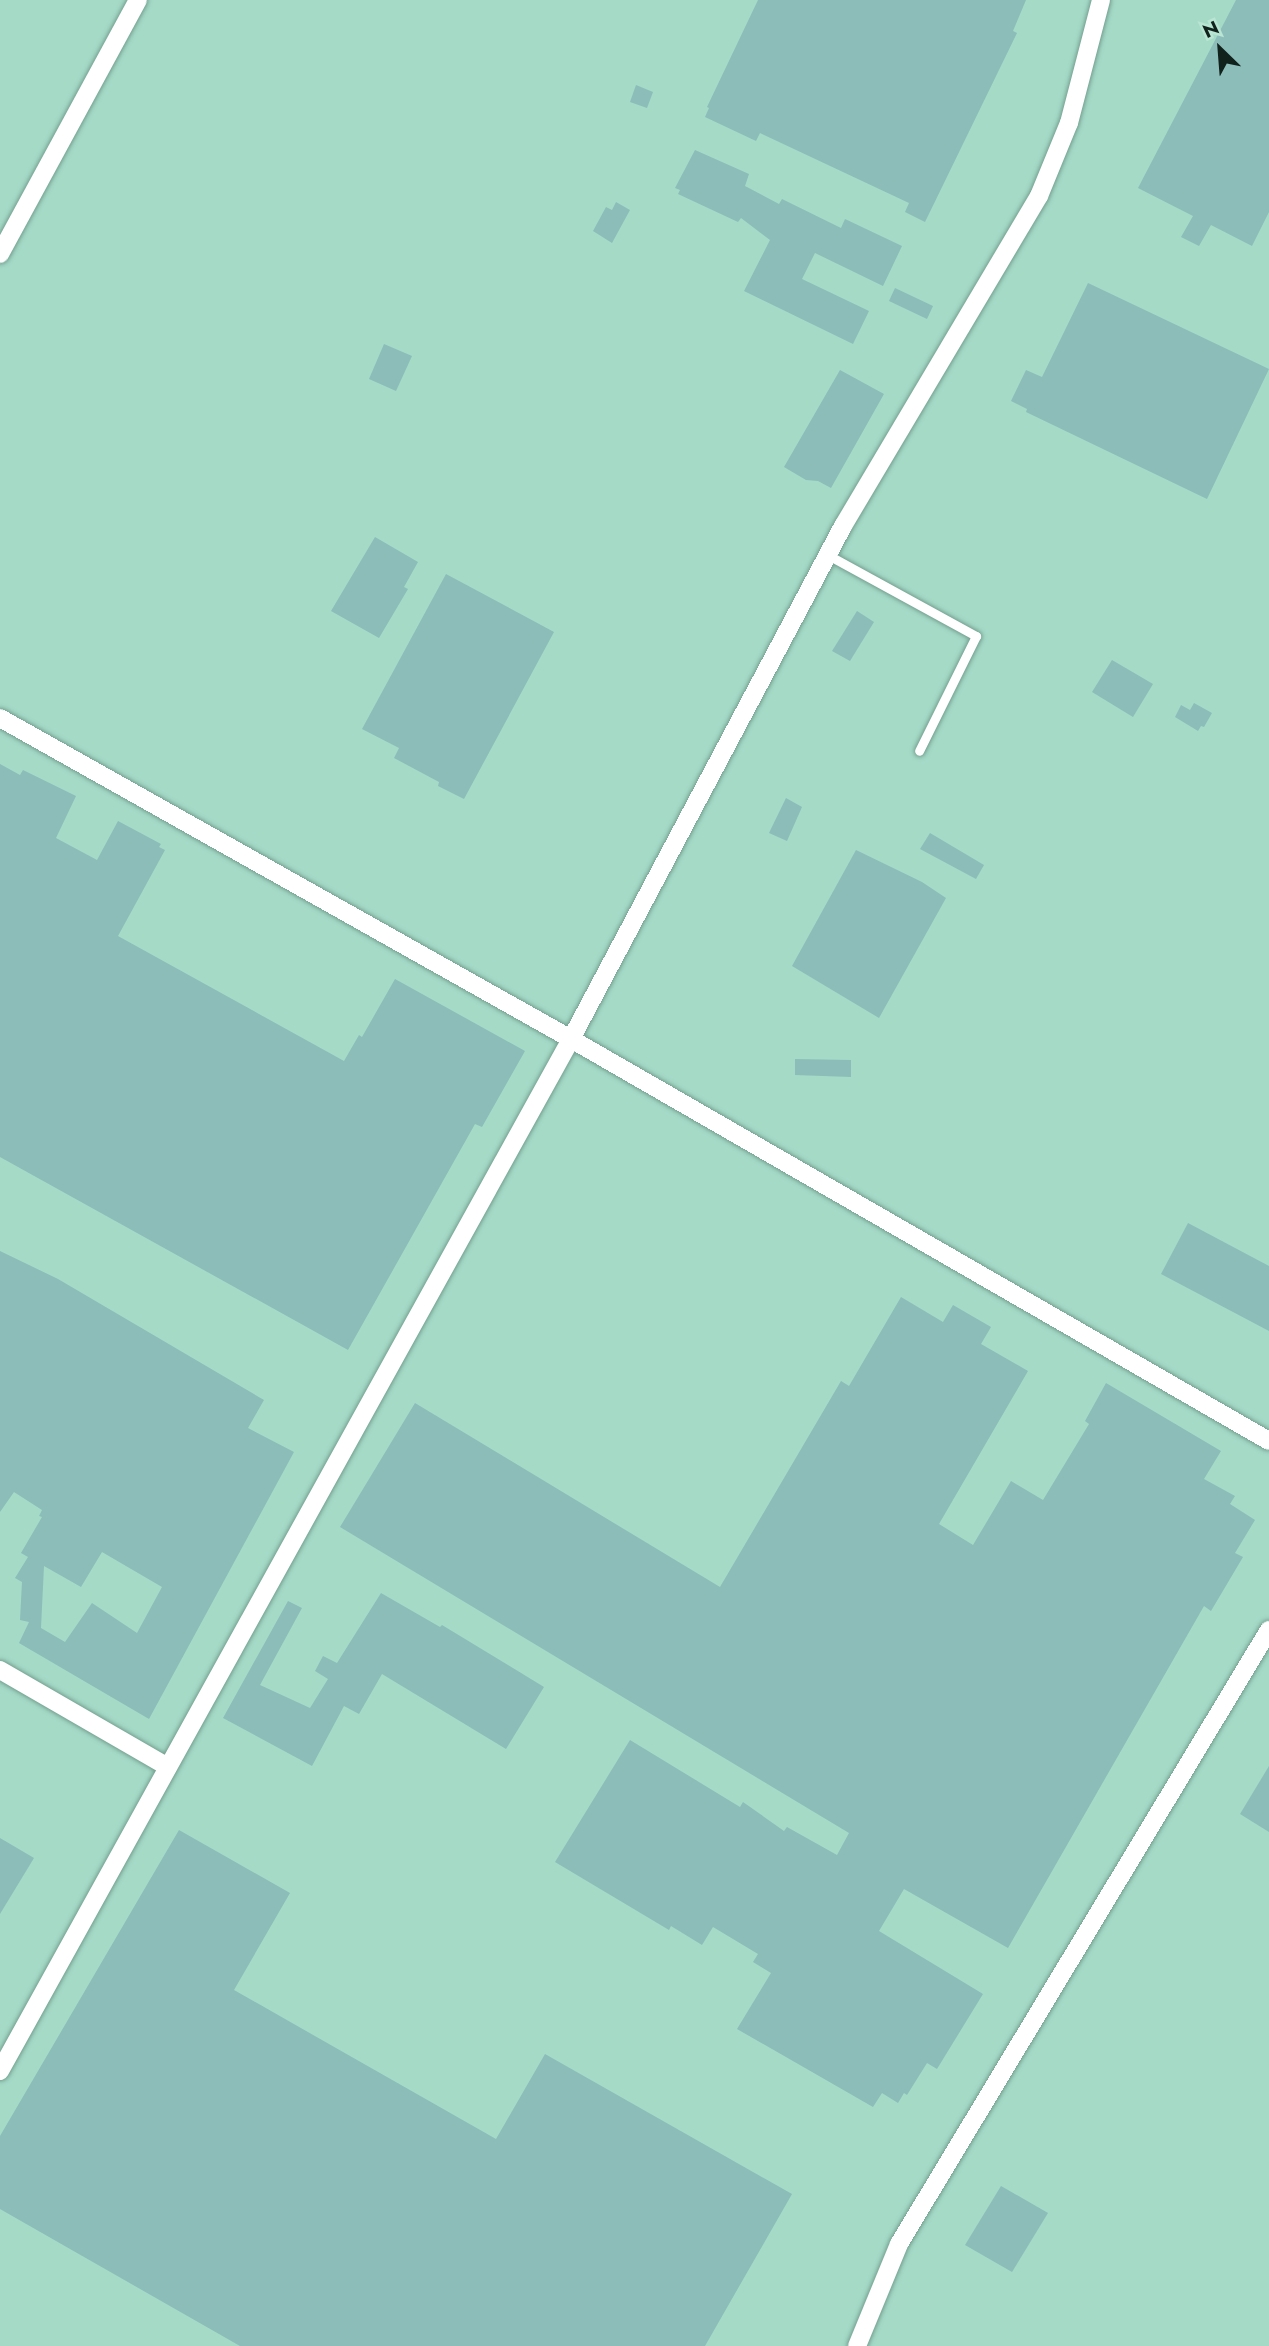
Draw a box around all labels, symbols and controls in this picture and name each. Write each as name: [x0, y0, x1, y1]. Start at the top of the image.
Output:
north arrow: [1185, 14, 1255, 84]
text: N: [1198, 14, 1223, 45]

